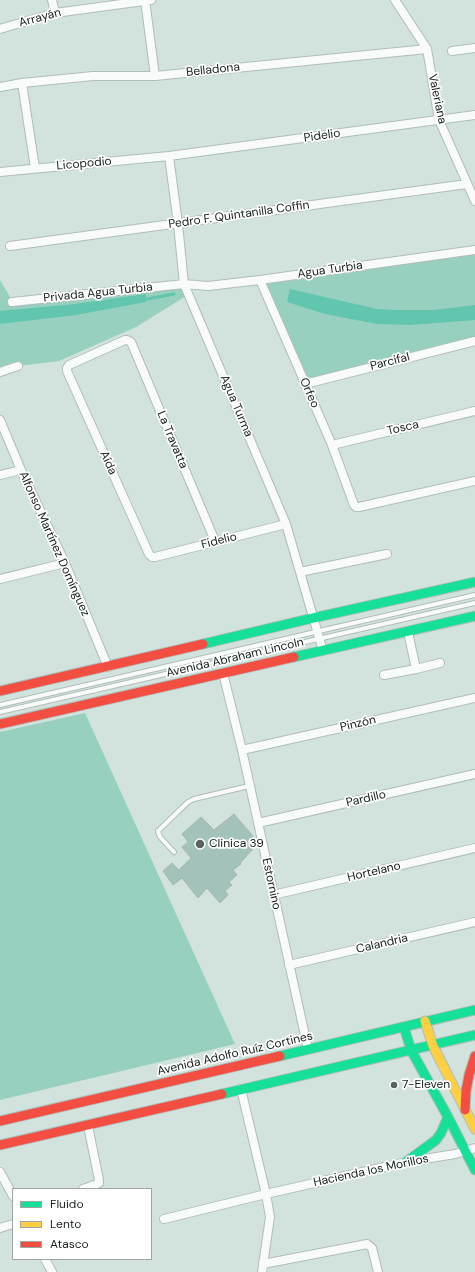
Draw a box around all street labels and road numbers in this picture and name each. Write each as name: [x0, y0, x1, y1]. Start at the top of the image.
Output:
street label: Arrayán: [17, 5, 63, 31]
street label: Belladona: [185, 60, 241, 80]
street label: Valeriana: [425, 73, 449, 125]
street label: Pidelio: [303, 126, 341, 146]
street label: Licopodio: [56, 154, 112, 174]
street label: Pedro F. Quintanilla Coffin: [168, 198, 310, 232]
street label: Agua Turbia: [297, 258, 363, 282]
street label: Privada Agua Turbia: [43, 280, 153, 306]
street label: Parcifal: [369, 350, 411, 374]
street label: Agua Turma: [216, 373, 256, 439]
street label: Orfeo: [296, 376, 322, 410]
street label: La Travatta: [153, 409, 191, 471]
street label: Tosca: [386, 417, 420, 439]
street label: Aída: [96, 449, 120, 477]
street label: Alfonso Martínez Domínguez: [15, 469, 93, 619]
street label: Fidelio: [200, 530, 238, 552]
street label: Avenida Abraham Lincoln: [165, 635, 305, 681]
street label: Pinzón: [339, 713, 377, 735]
street label: Pardillo: [345, 787, 387, 811]
street label: Estornino: [259, 857, 283, 911]
street label: Hortelano: [346, 859, 402, 885]
street label: Calandria: [355, 931, 409, 957]
street label: Avenida Adolfo Ruíz Cortines: [156, 1029, 314, 1079]
street label: Hacienda los Morillos: [312, 1152, 430, 1190]

